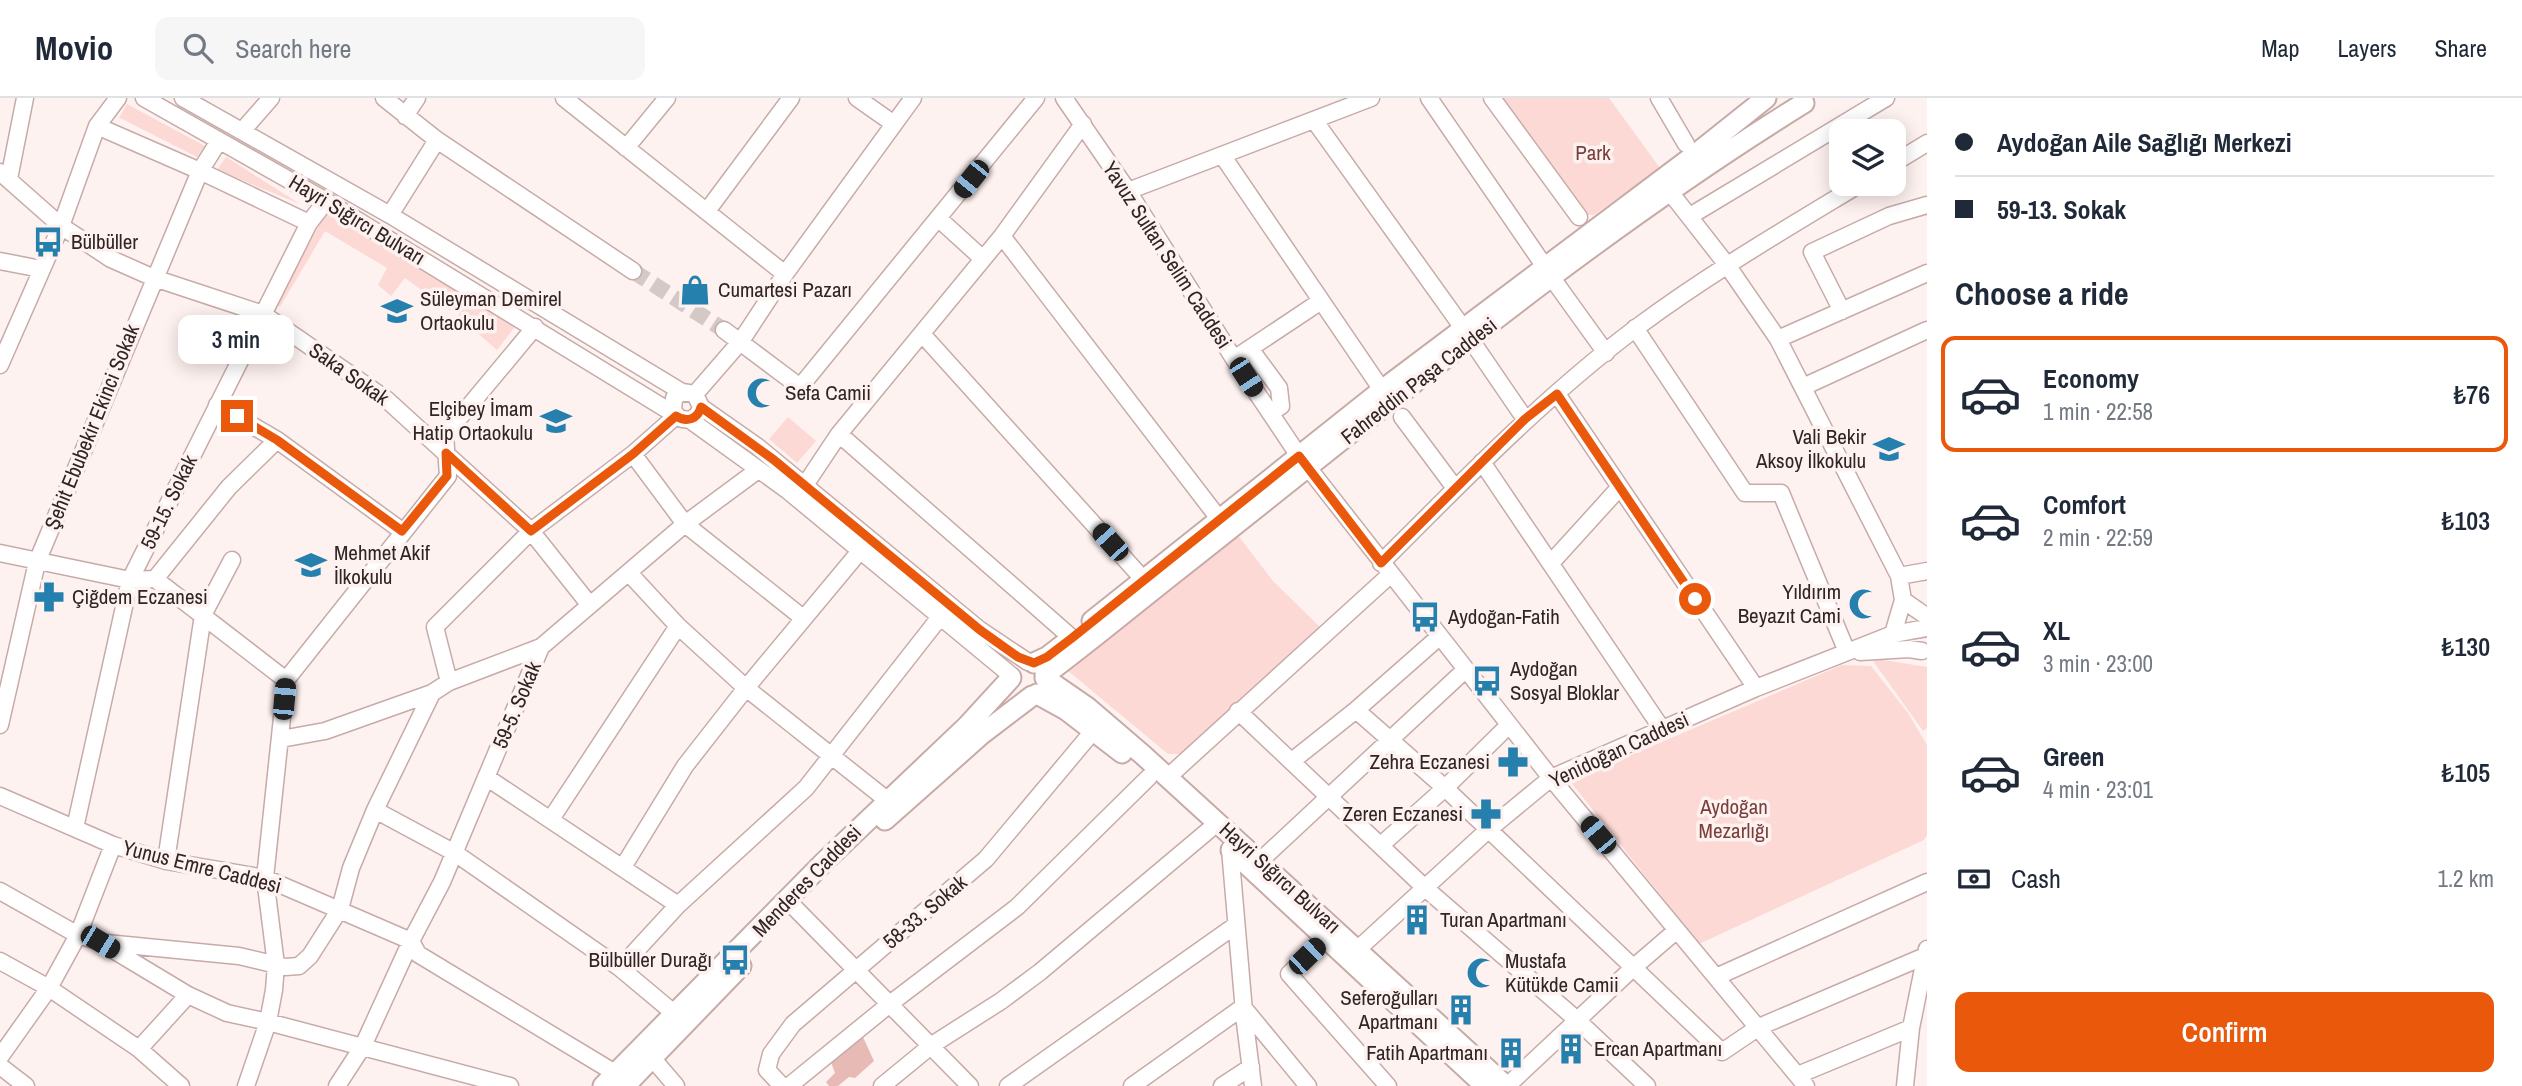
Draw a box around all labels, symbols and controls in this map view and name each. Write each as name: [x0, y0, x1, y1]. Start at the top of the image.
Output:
search box: [155, 17, 645, 80]
text: Movio: [35, 26, 113, 70]
icon: search: [179, 29, 217, 67]
text: Search here: [235, 31, 351, 66]
text: Map: [2261, 32, 2299, 64]
text: Layers: [2337, 32, 2396, 64]
text: Share: [2434, 32, 2487, 64]
map controls: [1829, 119, 1906, 196]
button: layers: [1829, 119, 1906, 196]
text: Aydoğan Aile Sağlığı Merkezi: [1997, 125, 2292, 160]
park label: Park: [1575, 138, 1611, 167]
street label: Yavuz Sultan Selim Caddesi: [1096, 155, 1239, 354]
car: [950, 156, 993, 202]
street label: Hayri Sığırcı Bulvarı: [284, 167, 431, 272]
text: 59-13. Sokak: [1997, 192, 2126, 227]
bus stop icon: Bülbüller: [31, 225, 65, 259]
place label: Bülbüller: [71, 227, 138, 256]
text: Choose a ride: [1955, 272, 2129, 315]
shop icon: Cumartesi Pazarı: [678, 273, 712, 307]
place label: Cumartesi Pazarı: [718, 275, 852, 304]
place label: Süleyman Demirel Ortaokulu: [420, 284, 562, 337]
school or university icon: Süleyman Demirel Ortaokulu: [380, 294, 414, 328]
street label: Fahreddin Paşa Caddesi: [1335, 310, 1503, 451]
callout: 3 min: [179, 314, 295, 364]
street label: Şehit Ebubekir Ekinci Sokak: [37, 319, 146, 534]
text: 3 min: [212, 324, 260, 355]
street label: Saka Sokak: [303, 335, 396, 412]
car: [1226, 354, 1267, 400]
text: Economy: [2043, 361, 2139, 396]
icon: car: [1959, 363, 2022, 426]
mosque icon: Sefa Camii: [745, 376, 779, 410]
text: ₺76: [2454, 377, 2490, 412]
place label: Sefa Camii: [785, 378, 871, 407]
place label: Elçibey İmam Hatip Ortaokulu: [412, 394, 533, 447]
text: 1 min · 22:58: [2043, 396, 2153, 427]
route end: [221, 400, 253, 432]
school or university icon: Elçibey İmam Hatip Ortaokulu: [539, 404, 573, 438]
place label: Vali Bekir Aksoy İlkokulu: [1755, 422, 1866, 475]
school or university icon: Vali Bekir Aksoy İlkokulu: [1872, 432, 1906, 466]
street label: 59-15. Sokak: [133, 449, 204, 554]
text: Comfort: [2043, 487, 2126, 522]
icon: car: [1959, 489, 2022, 552]
text: ₺103: [2442, 503, 2490, 538]
car: [1089, 519, 1132, 565]
text: 2 min · 22:59: [2043, 522, 2153, 553]
place label: Mehmet Akif İlkokulu: [334, 538, 430, 591]
school or university icon: Mehmet Akif İlkokulu: [294, 548, 328, 582]
place label: Yıldırım Beyazıt Cami: [1738, 577, 1841, 630]
pharmacy icon: Çiğdem Eczanesi: [32, 580, 66, 614]
place label: Çiğdem Eczanesi: [72, 582, 208, 611]
route start: [1679, 583, 1711, 615]
mosque icon: Yıldırım Beyazıt Cami: [1847, 587, 1881, 621]
bus stop icon: Aydoğan-Fatih: [1408, 600, 1442, 634]
place label: Aydoğan-Fatih: [1447, 602, 1560, 631]
text: XL: [2043, 613, 2070, 648]
icon: car: [1959, 615, 2022, 678]
text: ₺130: [2442, 629, 2490, 664]
text: 3 min · 23:00: [2043, 648, 2153, 679]
place label: Aydoğan Sosyal Bloklar: [1509, 654, 1619, 707]
street label: 59-5. Sokak: [485, 656, 548, 753]
bus stop icon: Aydoğan Sosyal Bloklar: [1470, 664, 1504, 698]
car: [272, 677, 297, 721]
street label: Yenidoğan Caddesi: [1544, 705, 1693, 795]
text: Green: [2043, 739, 2105, 774]
icon: car: [1959, 741, 2022, 804]
pharmacy icon: Zehra Eczanesi: [1496, 745, 1530, 779]
place label: Zehra Eczanesi: [1369, 747, 1490, 776]
text: ₺105: [2442, 755, 2490, 790]
text: 4 min · 23:01: [2043, 774, 2153, 805]
park label: Aydoğan Mezarlığı: [1699, 792, 1769, 845]
pharmacy icon: Zeren Eczanesi: [1469, 797, 1503, 831]
place label: Zeren Eczanesi: [1342, 799, 1463, 828]
car: [1577, 812, 1620, 858]
street label: Hayri Sığırcı Bulvarı: [1213, 815, 1347, 940]
street label: Menderes Caddesi: [746, 818, 868, 943]
street label: Yunus Emre Caddesi: [120, 833, 285, 900]
icon: cash: [1955, 860, 1993, 898]
text: Cash: [2011, 861, 2061, 896]
text: 1.2 km: [2437, 863, 2494, 894]
street label: 58-33. Sokak: [876, 868, 973, 955]
building icon: Turan Apartmanı: [1400, 903, 1434, 937]
place label: Turan Apartmanı: [1440, 905, 1567, 934]
car: [77, 922, 124, 962]
car: [1285, 934, 1330, 978]
bus stop icon: Bülbüller Durağı: [718, 943, 752, 977]
place label: Bülbüller Durağı: [589, 945, 712, 974]
place label: Mustafa Kütükde Camii: [1505, 946, 1619, 999]
mosque icon: Mustafa Kütükde Camii: [1465, 956, 1499, 990]
place label: Seferoğulları Apartmanı: [1340, 983, 1438, 1036]
button: Confirm: [1955, 992, 2494, 1072]
building icon: Seferoğulları Apartmanı: [1444, 993, 1478, 1027]
building icon: Ercan Apartmanı: [1554, 1032, 1588, 1066]
place label: Ercan Apartmanı: [1594, 1034, 1722, 1063]
building icon: Fatih Apartmanı: [1494, 1036, 1528, 1070]
place label: Fatih Apartmanı: [1366, 1038, 1488, 1067]

